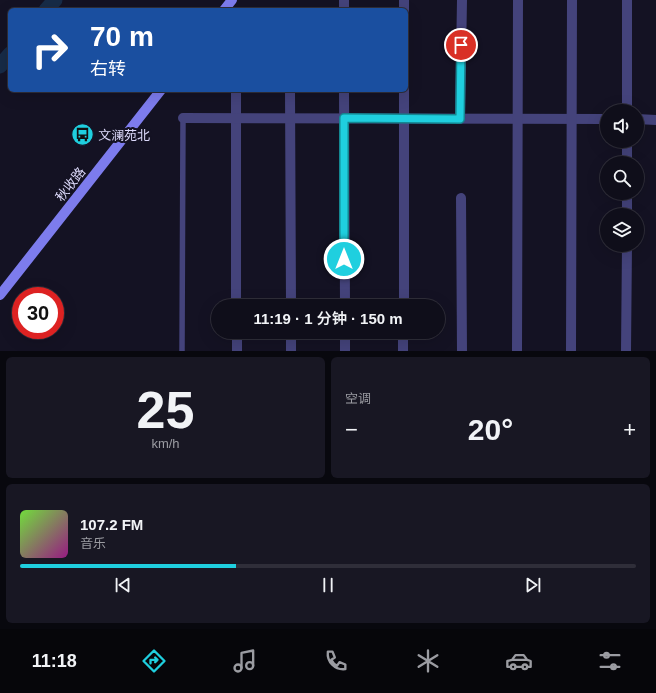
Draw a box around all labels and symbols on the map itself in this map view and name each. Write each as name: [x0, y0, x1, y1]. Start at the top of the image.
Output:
pin: [444, 28, 478, 62]
bus stop icon: 文澜苑北: [69, 122, 95, 148]
place label: 文澜苑北: [98, 128, 150, 143]
street label: 秋收路: [52, 164, 88, 204]
position arrow: [323, 238, 365, 280]
speed limit sign: 30: [12, 287, 64, 339]

